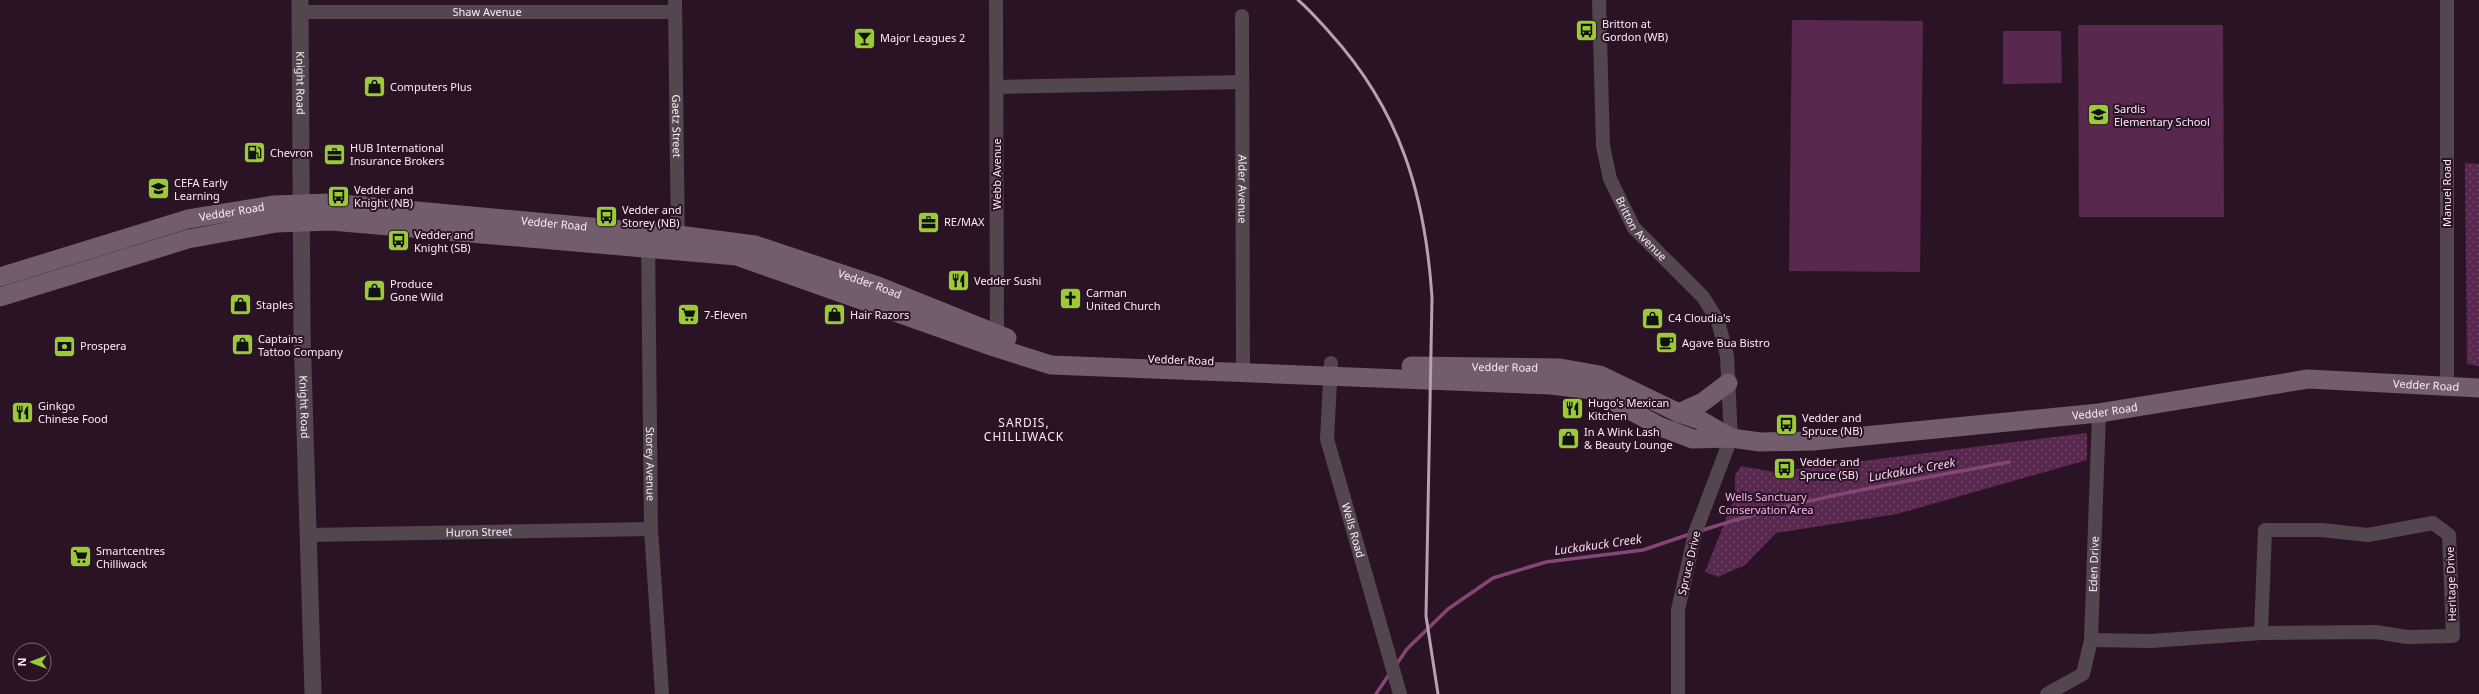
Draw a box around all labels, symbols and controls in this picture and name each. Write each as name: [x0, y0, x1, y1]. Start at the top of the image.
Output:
street label: Shaw Avenue: [452, 4, 522, 19]
place label: Britton at Gordon (WB): [1602, 16, 1668, 44]
bus stop icon: Britton at Gordon (WB): [1573, 17, 1599, 43]
bar icon: Major Leagues 2: [851, 25, 877, 51]
place label: Major Leagues 2: [880, 30, 965, 45]
street label: Knight Road: [293, 51, 309, 115]
shop icon: Computers Plus: [361, 74, 387, 100]
place label: Computers Plus: [390, 79, 472, 94]
street label: Gaetz Street: [669, 94, 685, 158]
place label: Sardis Elementary School: [2114, 101, 2210, 129]
school or university icon: Sardis Elementary School: [2085, 102, 2111, 128]
street label: Webb Avenue: [989, 138, 1004, 210]
fuel station icon: Chevron: [242, 140, 268, 166]
place label: HUB International Insurance Brokers: [350, 140, 444, 168]
office icon: HUB International Insurance Brokers: [321, 141, 347, 167]
place label: Chevron: [270, 145, 313, 160]
street label: Alder Avenue: [1235, 154, 1251, 224]
street label: Manuel Road: [2439, 159, 2454, 227]
place label: CEFA Early Learning: [174, 175, 228, 203]
school or university icon: CEFA Early Learning: [145, 176, 171, 202]
place label: Vedder and Knight (NB): [354, 182, 413, 210]
bus stop icon: Vedder and Knight (NB): [325, 183, 351, 209]
street label: Britton Avenue: [1613, 194, 1670, 264]
street label: Vedder Road: [198, 199, 265, 224]
place label: Vedder and Storey (NB): [622, 202, 681, 230]
bus stop icon: Vedder and Storey (NB): [593, 203, 619, 229]
office icon: RE/MAX: [915, 209, 941, 235]
street label: Vedder Road: [521, 213, 588, 234]
place label: RE/MAX: [944, 214, 985, 229]
place label: Vedder and Knight (SB): [414, 227, 473, 255]
bus stop icon: Vedder and Knight (SB): [386, 228, 412, 254]
street label: Vedder Road: [836, 265, 904, 302]
restaurant icon: Vedder Sushi: [946, 268, 972, 294]
place label: Vedder Sushi: [974, 273, 1041, 288]
place label: Produce Gone Wild: [390, 276, 443, 304]
shop icon: Produce Gone Wild: [361, 277, 387, 303]
place label: Carman United Church: [1086, 285, 1160, 313]
church icon: Carman United Church: [1058, 286, 1084, 312]
shop icon: Staples: [228, 292, 254, 318]
place label: Staples: [256, 297, 293, 312]
supermarket icon: 7-Eleven: [676, 302, 702, 328]
shop icon: Hair Razors: [821, 302, 847, 328]
shop icon: C4 Cloudia's: [1640, 305, 1666, 331]
place label: 7-Eleven: [704, 307, 747, 322]
place label: Hair Razors: [850, 307, 909, 322]
place label: C4 Cloudia's: [1668, 310, 1730, 325]
cafe icon: Agave Bua Bistro: [1653, 330, 1679, 356]
place label: Captains Tattoo Company: [258, 331, 343, 359]
shop icon: Captains Tattoo Company: [229, 332, 255, 358]
bank icon: Prospera: [52, 333, 78, 359]
place label: Agave Bua Bistro: [1682, 335, 1770, 350]
place label: Prospera: [80, 338, 126, 353]
street label: Vedder Road: [1148, 351, 1214, 368]
street label: Vedder Road: [1472, 359, 1538, 375]
street label: Knight Road: [296, 375, 313, 439]
street label: Vedder Road: [2393, 375, 2460, 394]
place label: Hugo's Mexican Kitchen: [1588, 395, 1669, 423]
restaurant icon: Hugo's Mexican Kitchen: [1560, 396, 1586, 422]
place label: Ginkgo Chinese Food: [38, 398, 108, 426]
restaurant icon: Ginkgo Chinese Food: [10, 399, 36, 425]
street label: Vedder Road: [2071, 399, 2139, 423]
place label: Vedder and Spruce (NB): [1802, 410, 1863, 438]
bus stop icon: Vedder and Spruce (NB): [1774, 411, 1800, 437]
district label: SARDIS, CHILLIWACK: [984, 414, 1064, 445]
place label: In A Wink Lash & Beauty Lounge: [1584, 424, 1673, 452]
shop icon: In A Wink Lash & Beauty Lounge: [1555, 425, 1581, 451]
street label: Storey Avenue: [643, 427, 659, 501]
water label: Luckakuck Creek: [1867, 453, 1958, 485]
place label: Vedder and Spruce (SB): [1800, 454, 1859, 482]
bus stop icon: Vedder and Spruce (SB): [1771, 455, 1797, 481]
park label: Wells Sanctuary Conservation Area: [1718, 489, 1814, 517]
street label: Wells Road: [1339, 501, 1369, 559]
street label: Huron Street: [446, 523, 512, 540]
street label: Spruce Drive: [1674, 529, 1703, 597]
water label: Luckakuck Creek: [1553, 530, 1644, 559]
street label: Eden Drive: [2085, 536, 2102, 592]
place label: Smartcentres Chilliwack: [96, 543, 165, 571]
supermarket icon: Smartcentres Chilliwack: [67, 544, 93, 570]
street label: Heritage Drive: [2442, 546, 2459, 622]
north arrow: [12, 642, 52, 682]
text: N: [14, 658, 29, 666]

